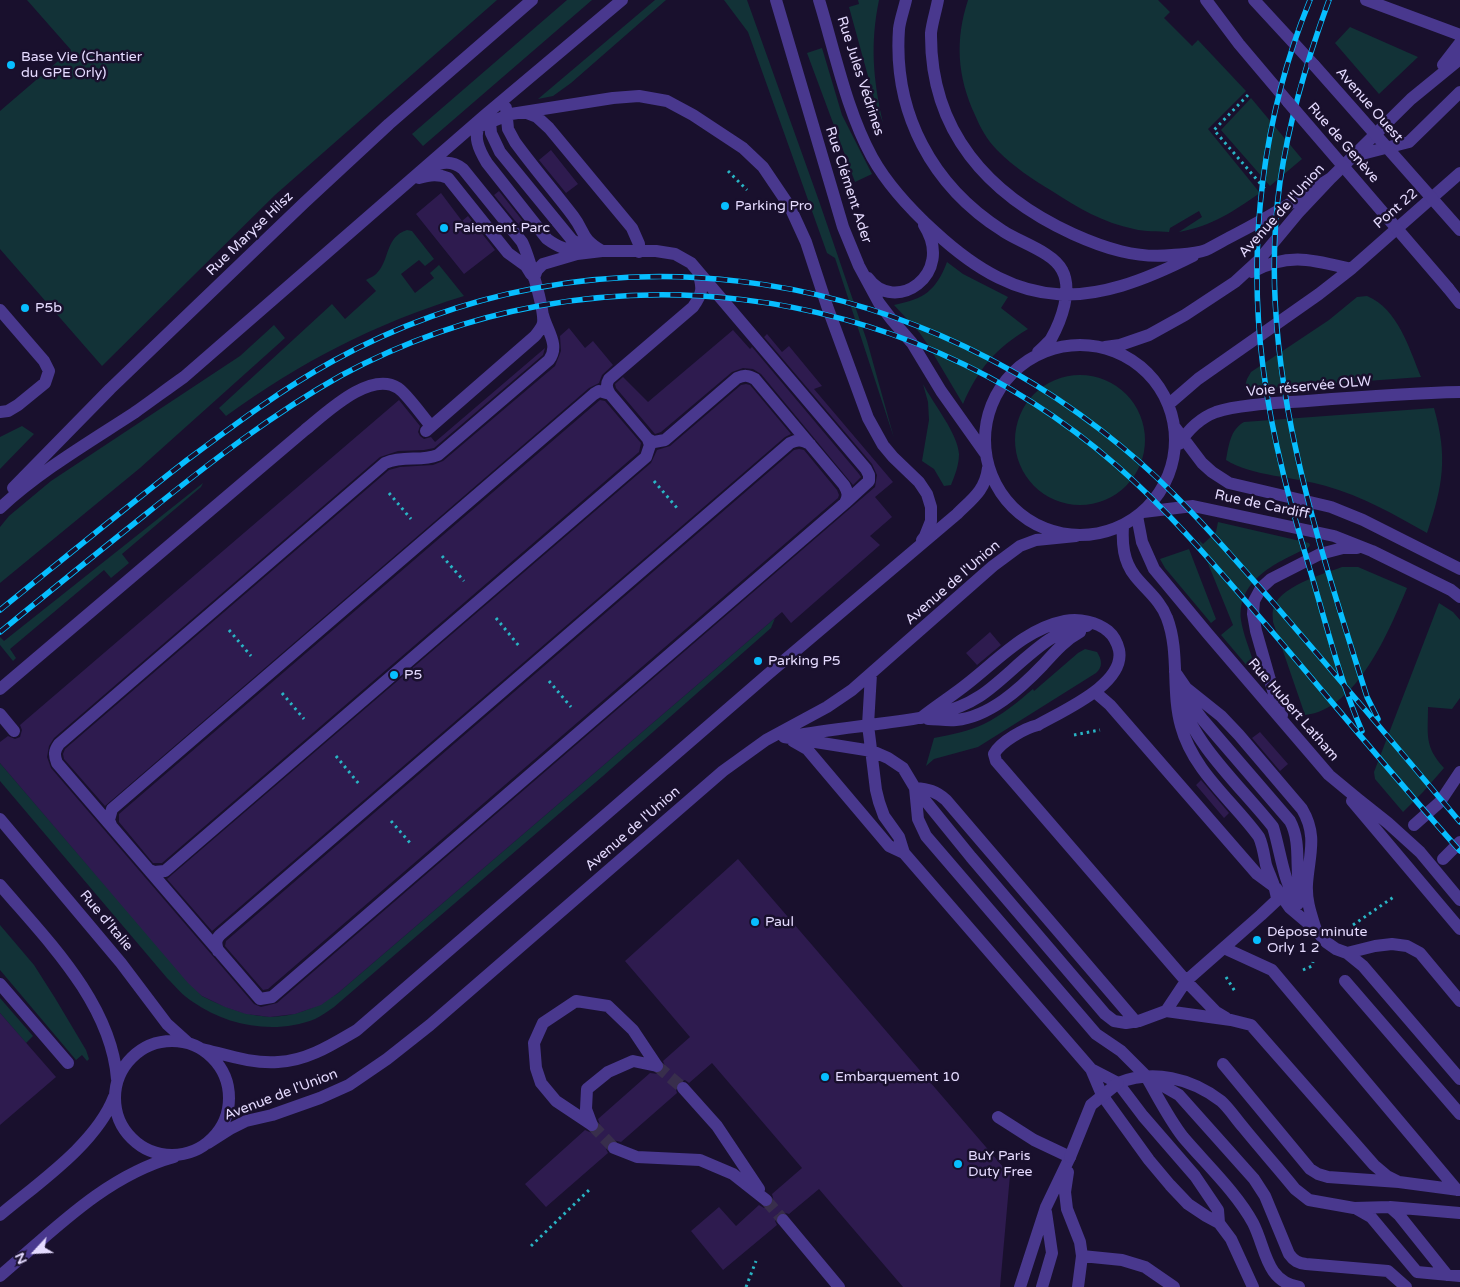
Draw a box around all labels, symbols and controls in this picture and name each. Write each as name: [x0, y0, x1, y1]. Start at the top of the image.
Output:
street label: Rue Jules Védrines: [833, 14, 887, 138]
place label: Base Vie (Chantier du GPE Orly): [21, 49, 142, 82]
marker: Base Vie (Chantier du GPE Orly): [5, 59, 17, 71]
street label: Avenue Ouest: [1332, 64, 1406, 146]
street label: Rue de Genève: [1304, 100, 1382, 186]
street label: Rue Clément Ader: [821, 125, 875, 245]
street label: Avenue de l'Union: [1236, 161, 1328, 261]
street label: Pont 22: [1371, 185, 1421, 233]
street label: Rue Maryse Hilsz: [203, 188, 297, 280]
place label: Parking Pro: [735, 198, 812, 214]
marker: Parking Pro: [719, 200, 731, 212]
place label: Paiement Parc: [454, 220, 550, 236]
marker: Paiement Parc: [438, 222, 450, 234]
place label: P5b: [35, 300, 62, 316]
marker: P5b: [19, 302, 31, 314]
street label: Voie réservée OLW: [1246, 373, 1372, 401]
street label: Rue de Cardiff: [1213, 487, 1311, 523]
street label: Avenue de l'Union: [902, 537, 1004, 629]
place label: Parking P5: [768, 653, 841, 669]
marker: Parking P5: [752, 655, 764, 667]
street label: Rue Hubert Latham: [1244, 655, 1342, 765]
place label: P5: [404, 667, 422, 683]
marker: P5: [388, 669, 400, 681]
street label: Avenue de l'Union: [582, 783, 684, 875]
street label: Rue d'Italie: [76, 887, 136, 955]
place label: Paul: [765, 914, 794, 930]
marker: Paul: [749, 916, 761, 928]
place label: Dépose minute Orly 1 2: [1267, 924, 1367, 956]
marker: Dépose minute Orly 1 2: [1251, 934, 1263, 946]
street label: Avenue de l'Union: [222, 1066, 340, 1124]
place label: Embarquement 10: [835, 1069, 960, 1085]
marker: Embarquement 10: [819, 1071, 831, 1083]
place label: BuY Paris Duty Free: [968, 1148, 1032, 1180]
marker: BuY Paris Duty Free: [952, 1158, 964, 1170]
north arrow: [10, 1227, 60, 1277]
text: N: [11, 1250, 31, 1267]

